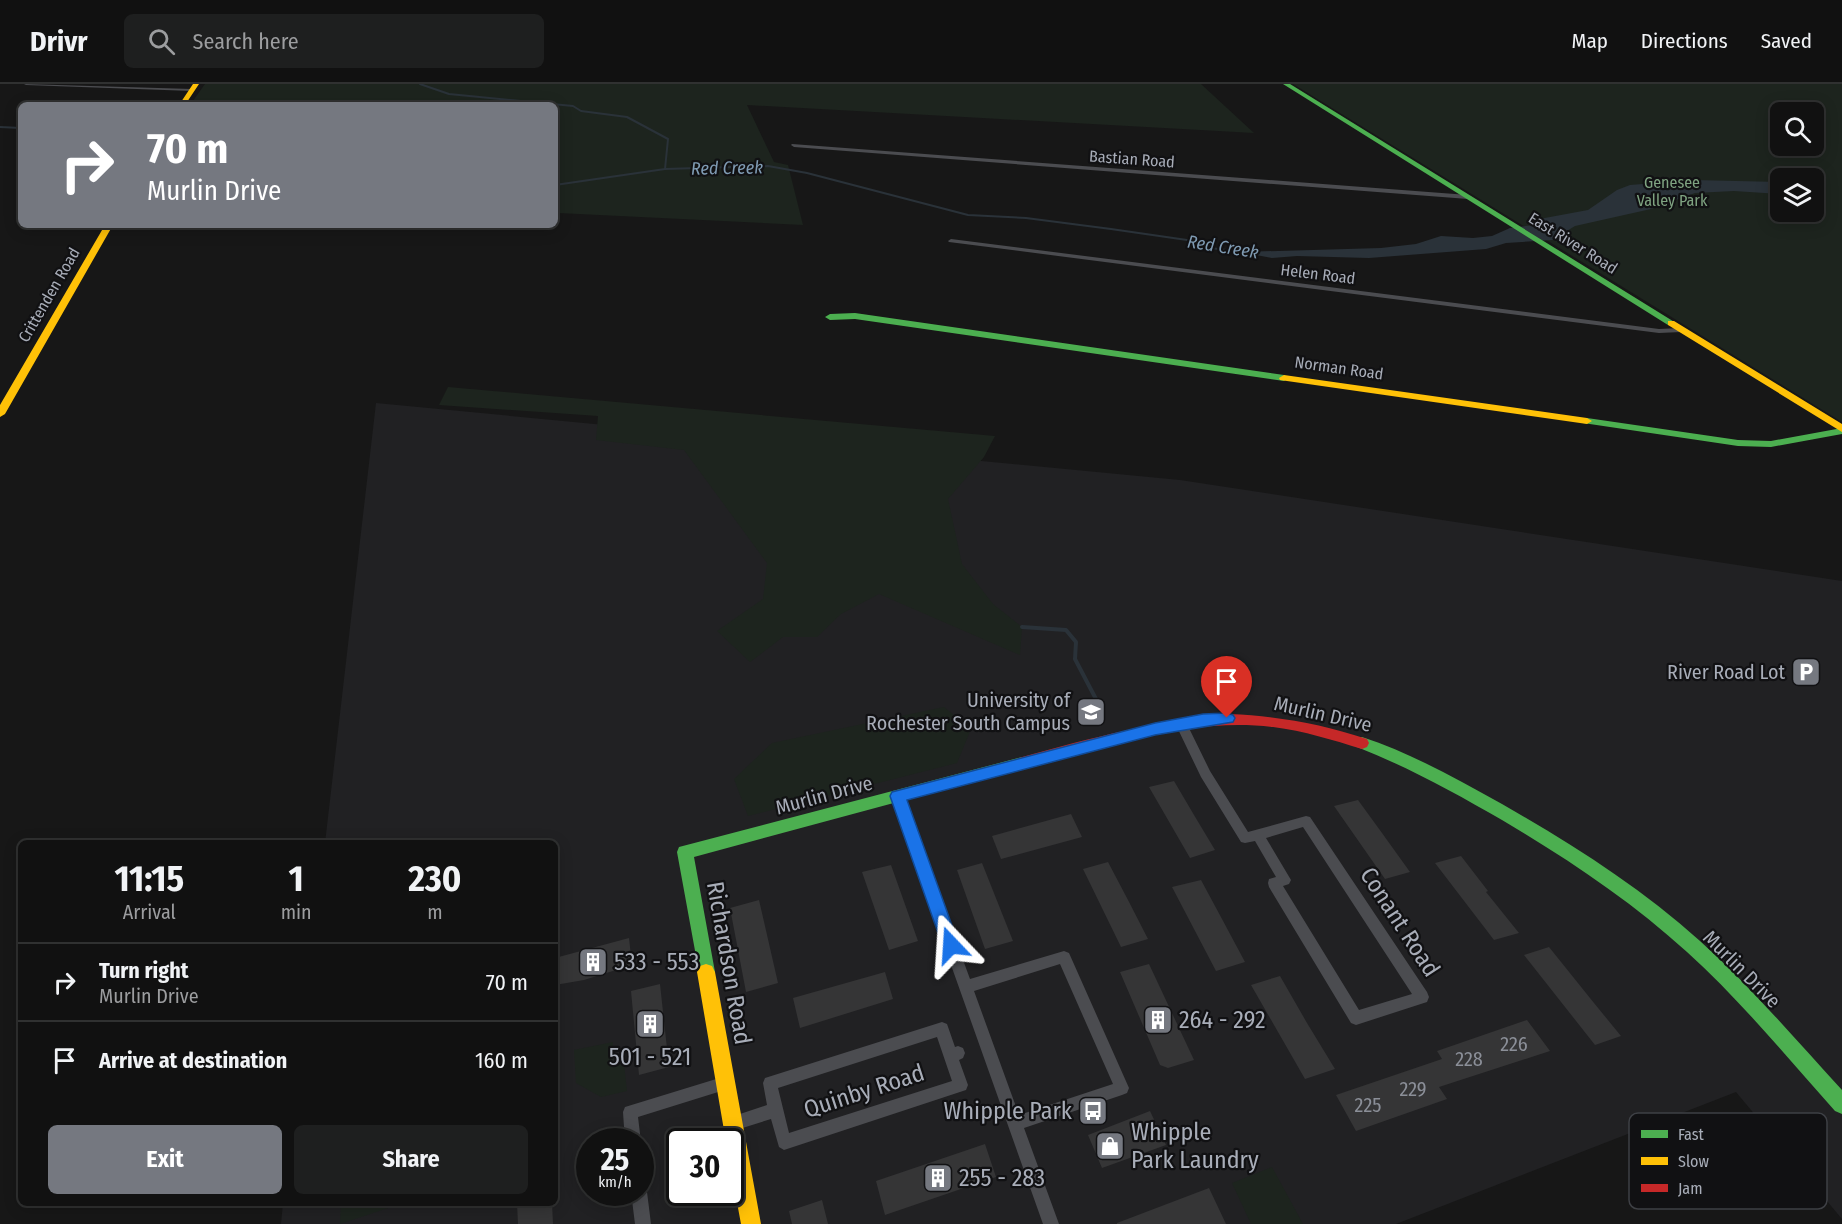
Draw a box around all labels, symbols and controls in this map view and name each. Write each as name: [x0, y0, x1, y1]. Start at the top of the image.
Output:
search box: [124, 14, 544, 68]
text: Drivr: [30, 25, 88, 58]
icon: search: [145, 25, 178, 58]
text: Search here: [193, 28, 299, 55]
text: Map: [1571, 28, 1608, 54]
text: Directions: [1641, 28, 1728, 54]
text: Saved: [1761, 28, 1812, 54]
map controls: [1770, 102, 1824, 222]
button: search: [1770, 102, 1824, 156]
text: 70 m: [147, 124, 228, 174]
icon: right: [48, 126, 126, 204]
street label: Bastian Road: [1089, 147, 1175, 171]
water label: Red Creek: [691, 156, 763, 180]
button: layers: [1770, 168, 1824, 222]
park label: Genesee Valley Park: [1637, 173, 1708, 210]
text: Murlin Drive: [147, 175, 281, 207]
street label: East River Road: [1525, 208, 1621, 278]
water label: Red Creek: [1186, 230, 1260, 264]
street label: Crittenden Road: [14, 244, 84, 346]
street label: Helen Road: [1280, 260, 1356, 288]
street label: Norman Road: [1294, 352, 1384, 384]
pin: [1201, 656, 1252, 718]
parking icon: River Road Lot: [1790, 656, 1822, 688]
place label: River Road Lot: [1667, 660, 1785, 684]
icon: arrive: [1210, 665, 1243, 698]
place label: University of Rochester South Campus: [866, 688, 1072, 735]
street label: Murlin Drive: [1272, 691, 1374, 737]
school or university icon: University of Rochester South Campus: [1075, 696, 1107, 728]
street label: Murlin Drive: [773, 771, 875, 819]
text: 11:15: [114, 857, 184, 901]
text: 1: [289, 857, 304, 901]
text: 230: [408, 857, 462, 901]
street label: Conant Road: [1354, 862, 1446, 982]
street label: Richardson Road: [701, 879, 757, 1047]
text: Arrival: [123, 900, 176, 924]
text: min: [281, 900, 312, 924]
text: m: [427, 900, 443, 924]
position arrow: [919, 913, 983, 977]
street label: Murlin Drive: [1698, 925, 1786, 1013]
building icon: 533 - 553: [577, 946, 609, 978]
place label: 533 - 553: [614, 948, 699, 976]
text: Turn right: [99, 957, 188, 984]
icon: right: [48, 966, 81, 999]
text: 70 m: [486, 969, 528, 996]
text: Murlin Drive: [99, 984, 199, 1008]
building icon: 264 - 292: [1142, 1004, 1174, 1036]
place label: 264 - 292: [1179, 1006, 1266, 1034]
building icon: 501 - 521: [634, 1008, 666, 1040]
house number: 226: [1500, 1032, 1528, 1056]
place label: 501 - 521: [609, 1043, 691, 1071]
icon: arrive: [48, 1044, 81, 1077]
text: Arrive at destination: [99, 1047, 287, 1074]
text: 160 m: [475, 1047, 528, 1074]
house number: 228: [1455, 1047, 1483, 1071]
street label: Quinby Road: [800, 1058, 928, 1124]
house number: 229: [1399, 1077, 1427, 1101]
house number: 225: [1355, 1093, 1381, 1117]
bus stop icon: Whipple Park: [1077, 1095, 1109, 1127]
place label: Whipple Park: [943, 1097, 1073, 1125]
legend: [1629, 1113, 1827, 1209]
place label: Whipple Park Laundry: [1131, 1118, 1259, 1174]
button: Exit: [48, 1125, 282, 1194]
button: Share: [294, 1125, 528, 1194]
text: Fast: [1678, 1125, 1705, 1144]
speed limit sign: 30: [666, 1128, 744, 1206]
shop icon: Whipple Park Laundry: [1094, 1130, 1126, 1162]
text: 25: [601, 1142, 629, 1178]
text: Slow: [1678, 1152, 1709, 1171]
building icon: 255 - 283: [922, 1162, 954, 1194]
place label: 255 - 283: [959, 1164, 1045, 1192]
text: km/h: [598, 1173, 632, 1191]
text: Jam: [1678, 1179, 1703, 1198]

